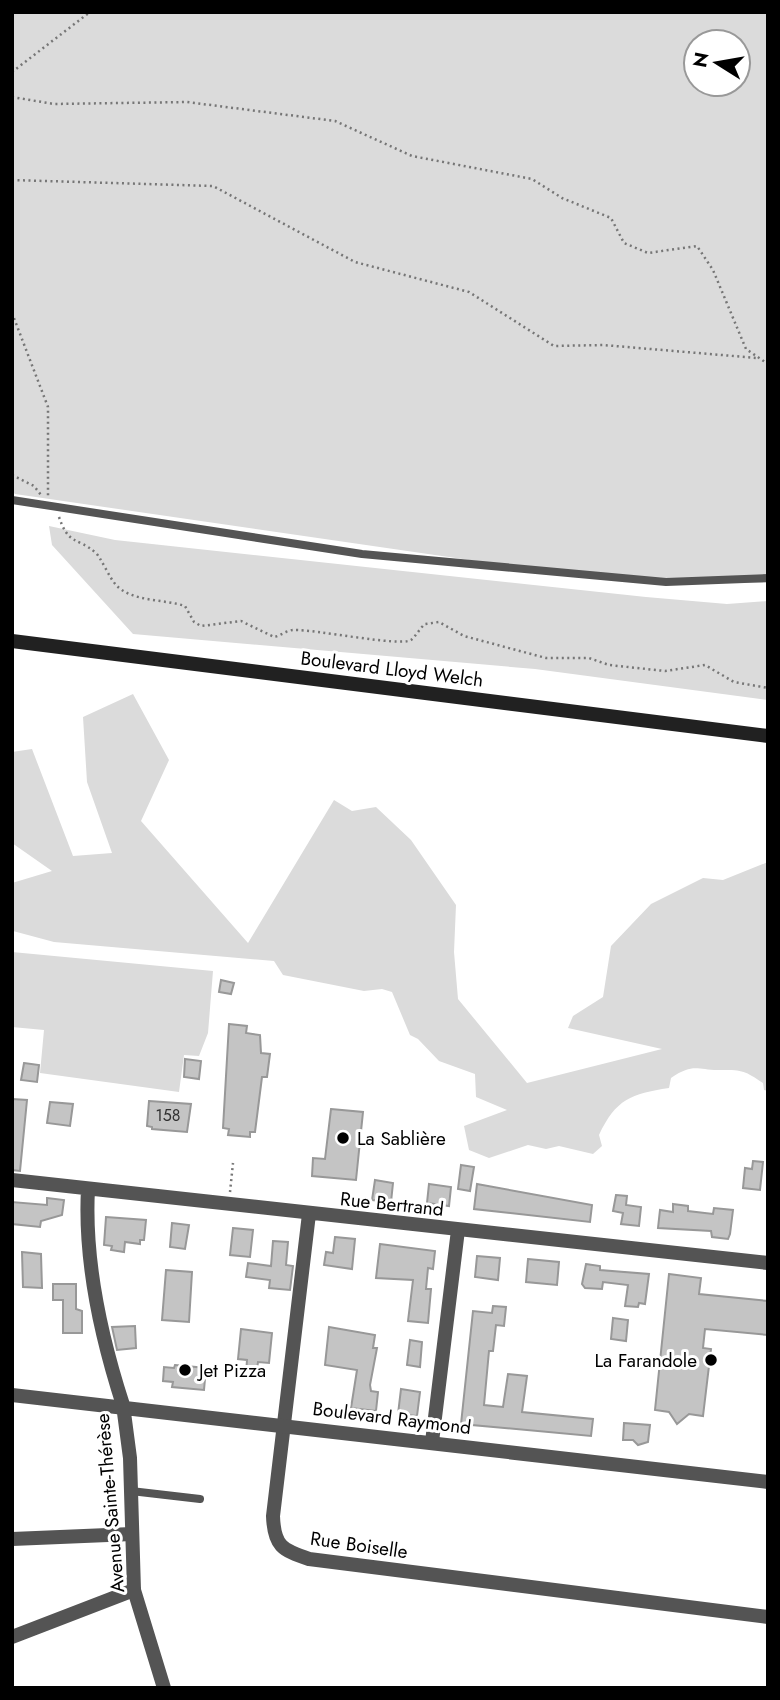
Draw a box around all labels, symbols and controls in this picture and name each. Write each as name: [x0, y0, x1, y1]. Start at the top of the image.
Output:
north arrow: [682, 28, 752, 98]
text: N: [686, 50, 715, 70]
street label: Boulevard Lloyd Welch: [299, 644, 485, 694]
house number: 158: [156, 1104, 180, 1127]
place label: La Sablière: [357, 1125, 446, 1152]
marker: La Sablière: [335, 1130, 351, 1146]
street label: Rue Bertrand: [339, 1185, 445, 1223]
place label: La Farandole: [595, 1347, 697, 1374]
marker: La Farandole: [703, 1352, 719, 1368]
place label: Jet Pizza: [196, 1357, 266, 1384]
marker: Jet Pizza: [177, 1362, 193, 1378]
street label: Boulevard Raymond: [311, 1395, 473, 1441]
street label: Avenue Sainte-Thérèse: [89, 1412, 131, 1594]
street label: Rue Boiselle: [309, 1525, 410, 1565]

